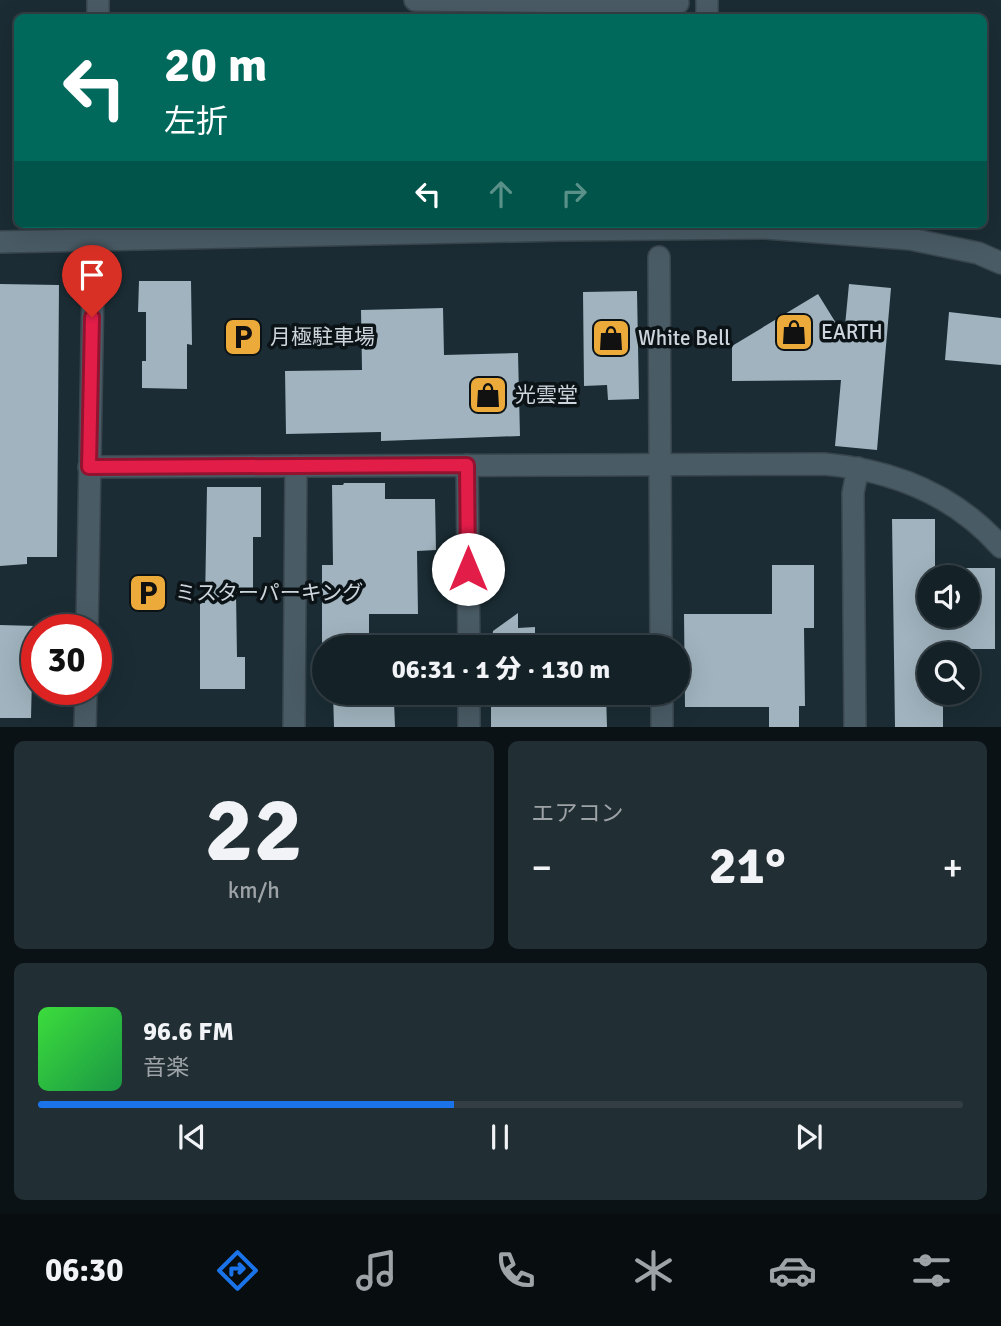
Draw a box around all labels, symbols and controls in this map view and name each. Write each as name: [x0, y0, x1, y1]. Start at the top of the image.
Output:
text: 20 m: [164, 35, 267, 95]
icon: left: [49, 42, 140, 133]
text: 左折: [164, 102, 228, 141]
icon: left: [409, 175, 447, 213]
icon: ahead: [482, 175, 520, 213]
icon: right: [555, 175, 593, 213]
pin: [62, 245, 122, 317]
icon: arrive: [73, 256, 111, 294]
shop icon: EARTH: [773, 311, 815, 353]
parking icon: 月極駐車場: [222, 316, 264, 358]
shop icon: White Bell: [590, 317, 632, 359]
place label: EARTH: [821, 319, 883, 345]
place label: 月極駐車場: [270, 324, 375, 350]
place label: White Bell: [638, 325, 730, 351]
shop icon: 光雲堂: [467, 374, 509, 416]
place label: 光雲堂: [515, 382, 578, 408]
position arrow: [431, 532, 505, 606]
map controls: [917, 565, 980, 705]
button: sound: [917, 565, 980, 628]
parking icon: ミスターパーキング: [127, 572, 169, 614]
place label: ミスターパーキング: [175, 580, 363, 606]
speed limit sign: 30: [21, 614, 112, 705]
button: search: [917, 642, 980, 705]
text: 06:31 · 1 分 · 130 m: [392, 654, 610, 686]
text: 22: [205, 774, 303, 887]
text: エアコン: [532, 799, 624, 828]
text: 21°: [709, 834, 786, 898]
text: −: [532, 844, 552, 891]
text: +: [942, 844, 963, 891]
text: km/h: [228, 876, 280, 905]
text: 96.6 FM: [143, 1016, 234, 1048]
text: 音楽: [143, 1053, 189, 1082]
icon: previous: [173, 1118, 211, 1156]
icon: pause: [481, 1118, 519, 1156]
icon: next: [790, 1118, 828, 1156]
icon: directions: [213, 1246, 262, 1295]
icon: music: [352, 1246, 401, 1295]
icon: phone: [491, 1246, 540, 1295]
icon: climate: [629, 1246, 678, 1295]
icon: car: [768, 1246, 817, 1295]
icon: filters: [907, 1246, 956, 1295]
text: 06:30: [45, 1251, 123, 1290]

